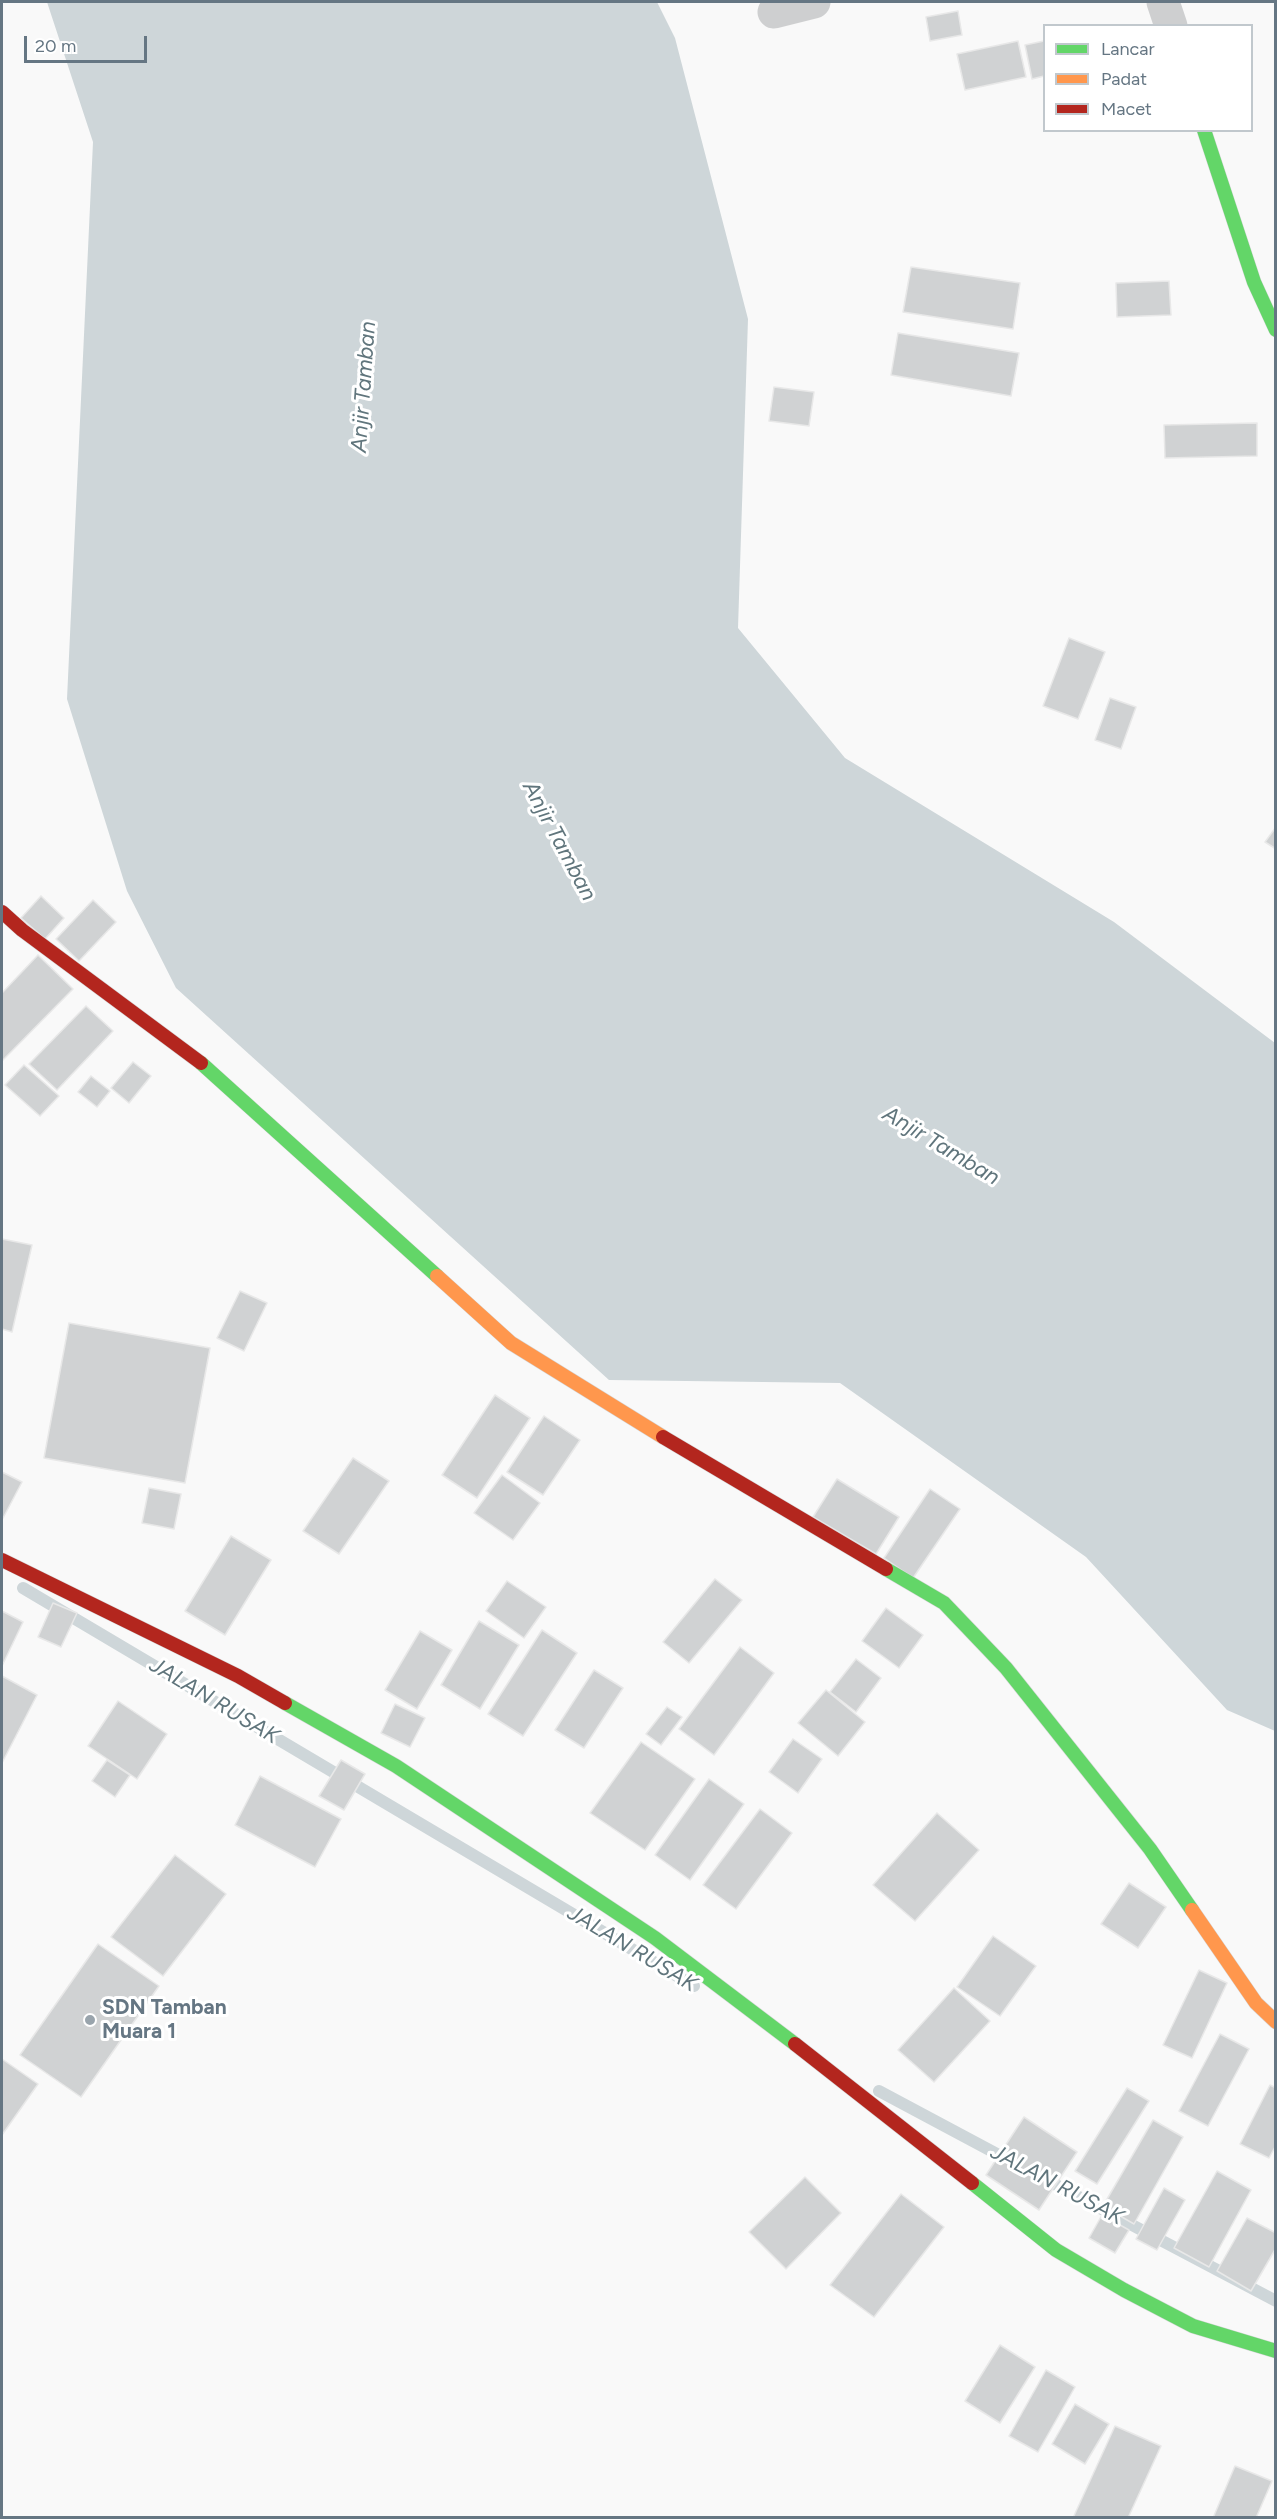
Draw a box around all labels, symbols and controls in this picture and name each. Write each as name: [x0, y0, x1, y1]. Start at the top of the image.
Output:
scale bar: [27, 24, 150, 62]
legend: [1043, 24, 1253, 132]
text: 20 m: [35, 35, 76, 57]
text: Lancar: [1101, 38, 1155, 60]
text: Padat: [1101, 68, 1147, 90]
text: Macet: [1101, 98, 1152, 120]
water label: Anjir Tamban: [346, 320, 382, 454]
water label: Anjir Tamban: [516, 777, 602, 905]
water label: Anjir Tamban: [878, 1101, 1004, 1191]
water label: JALAN RUSAK: [144, 1652, 284, 1750]
water label: JALAN RUSAK: [562, 1900, 702, 1998]
place label: SDN Tamban Muara 1: [102, 1995, 227, 2045]
marker: SDN Tamban Muara 1: [83, 2013, 97, 2027]
water label: JALAN RUSAK: [986, 2139, 1128, 2231]

